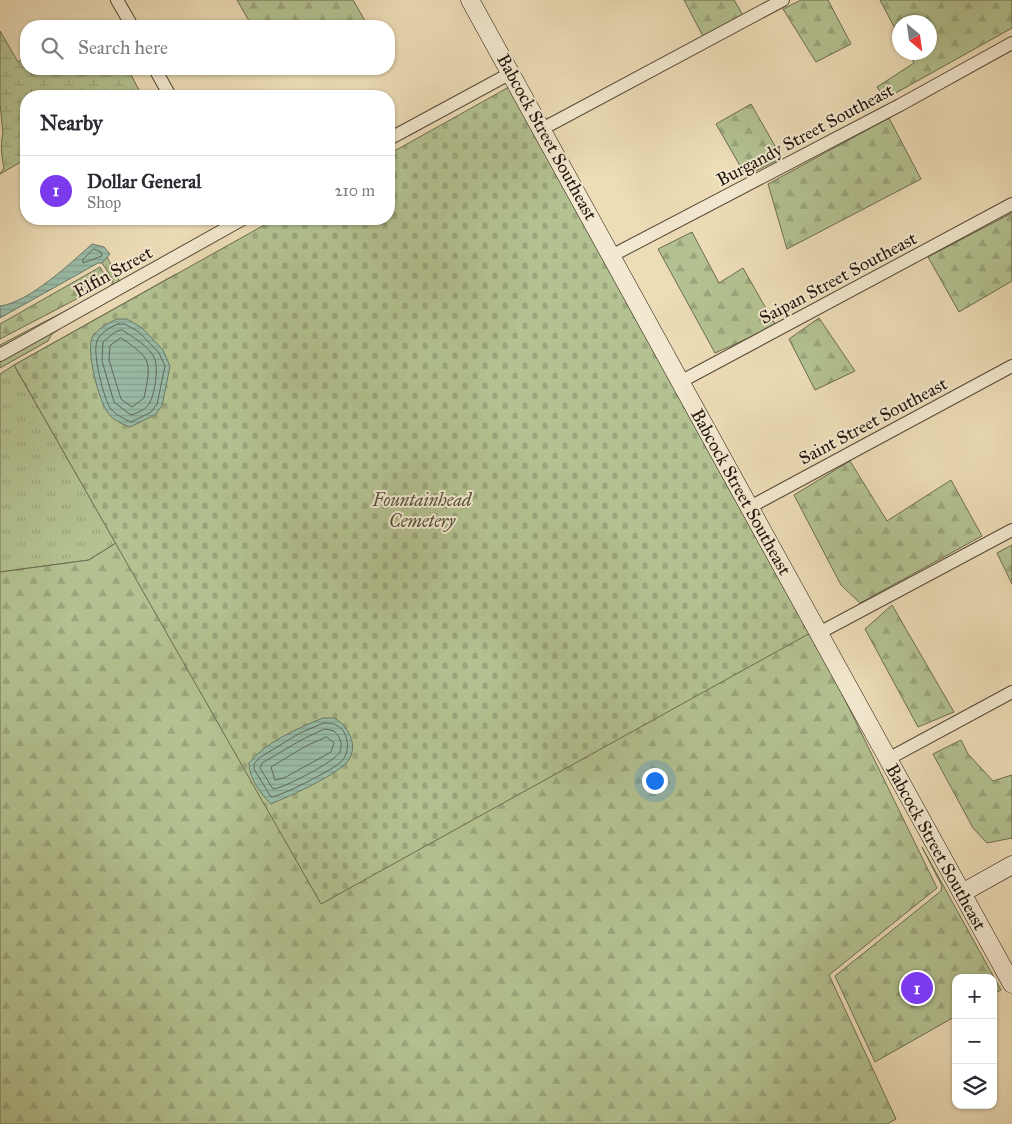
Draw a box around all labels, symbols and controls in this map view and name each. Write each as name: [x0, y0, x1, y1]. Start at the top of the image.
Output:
north arrow: [892, 15, 937, 60]
search box: [20, 20, 395, 75]
icon: search: [38, 34, 66, 62]
text: Search here: [78, 36, 168, 59]
street label: Babcock Street Southeast: [492, 50, 602, 225]
street label: Burgandy Street Southeast: [713, 79, 898, 192]
text: Nearby: [40, 110, 103, 136]
text: Dollar General: [87, 170, 201, 193]
text: 1: [53, 181, 59, 200]
text: 210 m: [335, 181, 375, 200]
text: Shop: [87, 193, 121, 212]
street label: Saipan Street Southeast: [755, 227, 921, 329]
street label: Elfin Street: [70, 241, 157, 303]
street label: Saint Street Southeast: [795, 372, 952, 469]
street label: Babcock Street Southeast: [686, 405, 796, 580]
park label: Fountainhead Cemetery: [372, 489, 473, 532]
street label: Babcock Street Southeast: [881, 760, 991, 935]
your location: [642, 768, 668, 794]
pin: 1: [901, 969, 933, 1007]
map controls: [952, 974, 997, 1109]
button: +: [952, 974, 997, 1019]
button: −: [952, 1019, 997, 1064]
button: layers: [952, 1064, 997, 1109]

